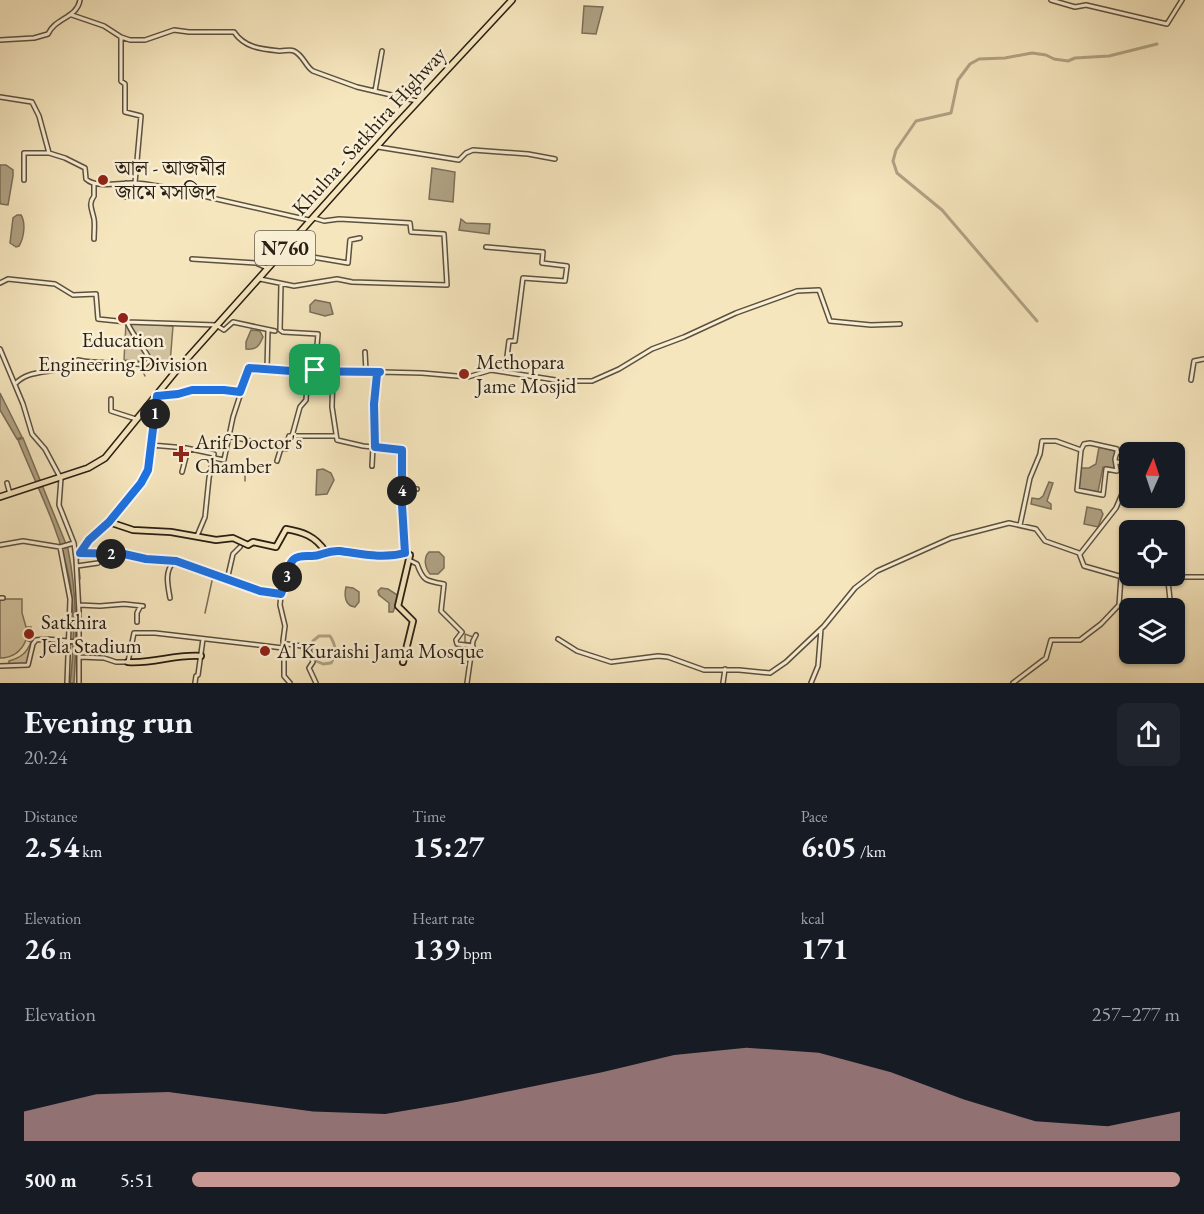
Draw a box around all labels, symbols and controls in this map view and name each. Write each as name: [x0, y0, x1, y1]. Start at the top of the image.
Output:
street label: Khulna - Satkhira Highway: [286, 40, 452, 221]
place label: আল - আজমীর জামে মসজিদ: [114, 154, 227, 205]
marker: আল - আজমীর জামে মসজিদ: [96, 173, 110, 187]
road number: N760: [255, 231, 315, 265]
marker: Education Engineering Division: [116, 311, 130, 325]
place label: Education Engineering Division: [38, 326, 208, 377]
pin: [289, 344, 340, 395]
place label: Methopara Jame Mosjid: [474, 348, 577, 399]
icon: arrive: [298, 353, 331, 386]
marker: Methopara Jame Mosjid: [457, 367, 471, 381]
pin: 1: [140, 399, 170, 429]
text: 1: [151, 403, 159, 424]
place label: Arif Doctor's Chamber: [194, 428, 303, 479]
north arrow: [1119, 442, 1185, 508]
map controls: [1119, 442, 1185, 664]
marker: Arif Doctor's Chamber: [172, 445, 190, 463]
pin: 4: [387, 476, 417, 506]
text: 4: [398, 480, 406, 501]
button: locate: [1119, 520, 1185, 586]
pin: 2: [96, 539, 126, 569]
text: 2: [107, 543, 115, 564]
pin: 3: [272, 562, 302, 592]
text: 3: [283, 566, 291, 587]
button: layers: [1119, 598, 1185, 664]
place label: Satkhira Jela Stadium: [39, 608, 142, 659]
marker: Satkhira Jela Stadium: [22, 627, 36, 641]
place label: Al Kuraishi Jama Mosque: [276, 637, 484, 664]
marker: Al Kuraishi Jama Mosque: [258, 644, 272, 658]
text: Evening run: [24, 700, 193, 743]
button: share: [1117, 703, 1180, 766]
text: 20:24: [24, 744, 67, 770]
text: Distance: [24, 806, 77, 827]
text: Time: [412, 806, 446, 827]
text: Pace: [801, 806, 828, 827]
text: 2.54: [24, 827, 79, 866]
text: 15:27: [412, 827, 484, 866]
text: 6:05: [801, 827, 857, 866]
text: km: [79, 841, 102, 862]
text: /km: [857, 841, 886, 862]
text: Elevation: [24, 908, 82, 929]
text: Heart rate: [412, 908, 474, 929]
text: kcal: [801, 908, 825, 929]
text: 26: [24, 929, 56, 968]
text: 139: [412, 929, 460, 968]
text: 171: [801, 929, 848, 968]
text: m: [56, 943, 71, 964]
text: bpm: [460, 943, 492, 964]
text: Elevation: [24, 1001, 96, 1027]
text: 257–277 m: [1092, 1001, 1180, 1027]
text: 500 m: [24, 1167, 77, 1193]
text: 5:51: [120, 1167, 154, 1193]

